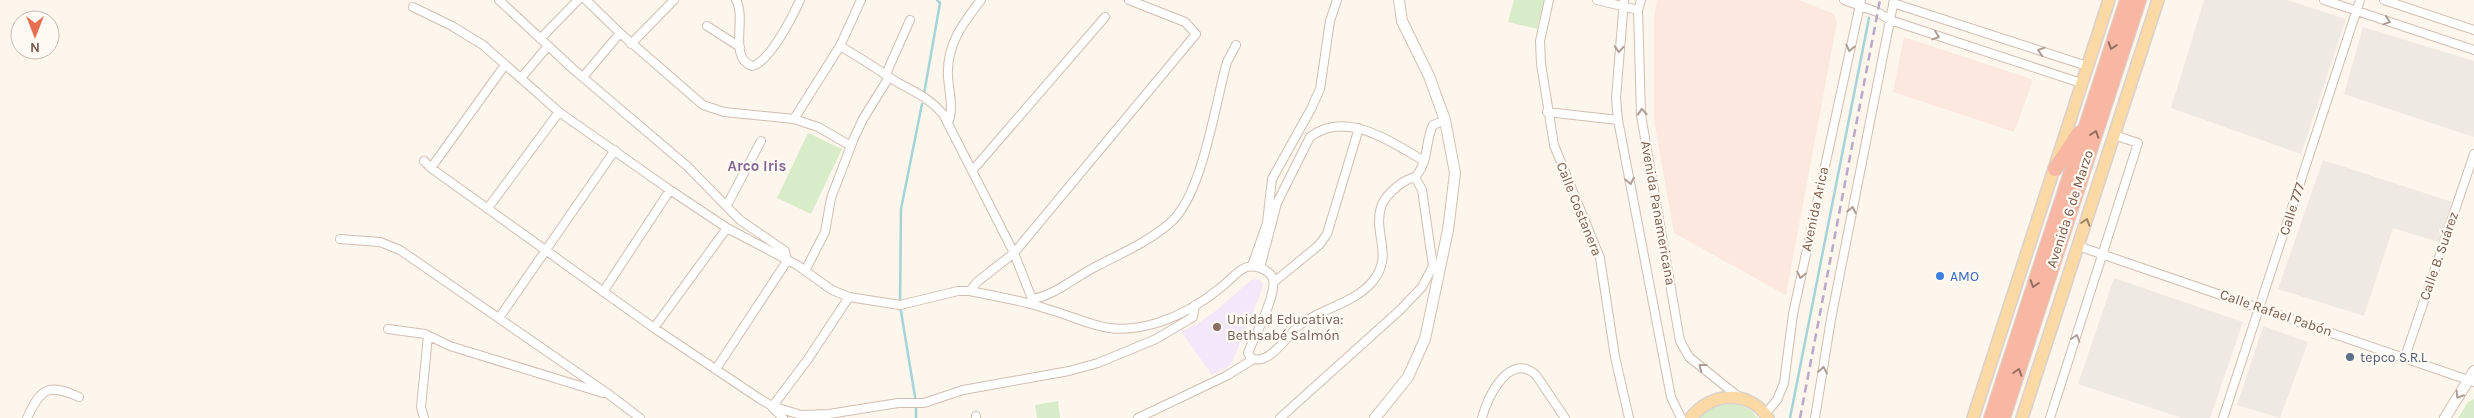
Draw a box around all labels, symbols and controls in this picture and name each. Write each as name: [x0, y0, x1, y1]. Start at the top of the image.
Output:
north arrow: [10, 10, 60, 60]
one-way arrow: [2382, 15, 2390, 25]
one-way arrow: [1932, 30, 1940, 40]
text: N: [30, 39, 40, 56]
one-way arrow: [2108, 42, 2118, 50]
one-way arrow: [1845, 43, 1856, 52]
one-way arrow: [1614, 45, 1625, 53]
one-way arrow: [2037, 47, 2045, 57]
one-way arrow: [1636, 108, 1647, 116]
one-way arrow: [2089, 130, 2099, 139]
street label: Avenida Panamericana: [1637, 140, 1679, 286]
street label: Avenida 6 de Marzo: [2043, 148, 2097, 270]
district label: Arco Iris: [728, 157, 786, 175]
street label: Calle Costanera: [1552, 160, 1606, 258]
street label: Avenida Arica: [1798, 165, 1832, 253]
one-way arrow: [1624, 176, 1634, 185]
street label: Calle 777: [2276, 180, 2309, 237]
one-way arrow: [1847, 206, 1857, 215]
street label: Calle B. Suárez: [2416, 209, 2462, 303]
one-way arrow: [2080, 218, 2090, 226]
place label: AMO: [1950, 268, 1979, 285]
one-way arrow: [1796, 270, 1807, 279]
marker: AMO: [1934, 270, 1946, 282]
one-way arrow: [2030, 279, 2040, 288]
street label: Calle Rafael Pabón: [2218, 286, 2334, 340]
place label: Unidad Educativa: Bethsabé Salmón: [1227, 311, 1343, 344]
marker: Unidad Educativa: Bethsabé Salmón: [1211, 321, 1223, 333]
one-way arrow: [2070, 335, 2080, 343]
place label: tepco S.R.L: [2360, 349, 2428, 366]
marker: tepco S.R.L: [2344, 351, 2356, 363]
one-way arrow: [1699, 365, 1708, 373]
one-way arrow: [1817, 365, 1827, 374]
one-way arrow: [2012, 368, 2022, 376]
one-way arrow: [2456, 389, 2466, 398]

